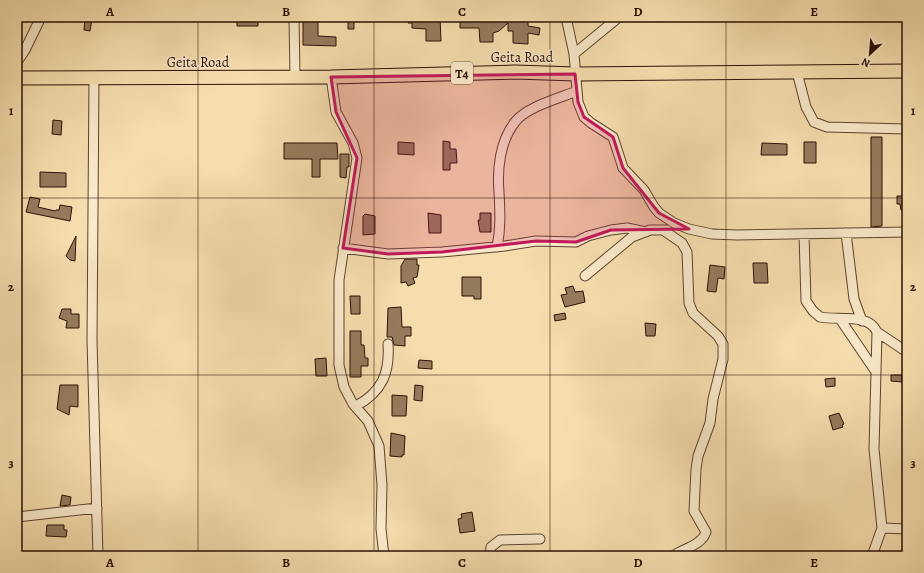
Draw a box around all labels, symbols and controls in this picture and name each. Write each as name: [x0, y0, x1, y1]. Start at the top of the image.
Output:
text: A: [105, 3, 115, 20]
text: B: [282, 3, 290, 20]
text: C: [458, 3, 466, 20]
text: D: [633, 3, 643, 20]
text: E: [810, 3, 818, 20]
north arrow: [850, 34, 890, 74]
street label: Geita Road: [491, 48, 554, 67]
street label: Geita Road: [167, 53, 230, 72]
text: N: [859, 54, 873, 71]
road number: T4: [451, 62, 473, 84]
text: 1: [9, 102, 14, 119]
text: 1: [911, 102, 916, 119]
text: 2: [8, 278, 15, 295]
text: 2: [910, 278, 917, 295]
text: 3: [8, 454, 14, 471]
text: 3: [910, 454, 916, 471]
text: A: [105, 554, 115, 571]
text: B: [282, 554, 290, 571]
text: C: [458, 554, 466, 571]
text: D: [633, 554, 643, 571]
text: E: [810, 554, 818, 571]

